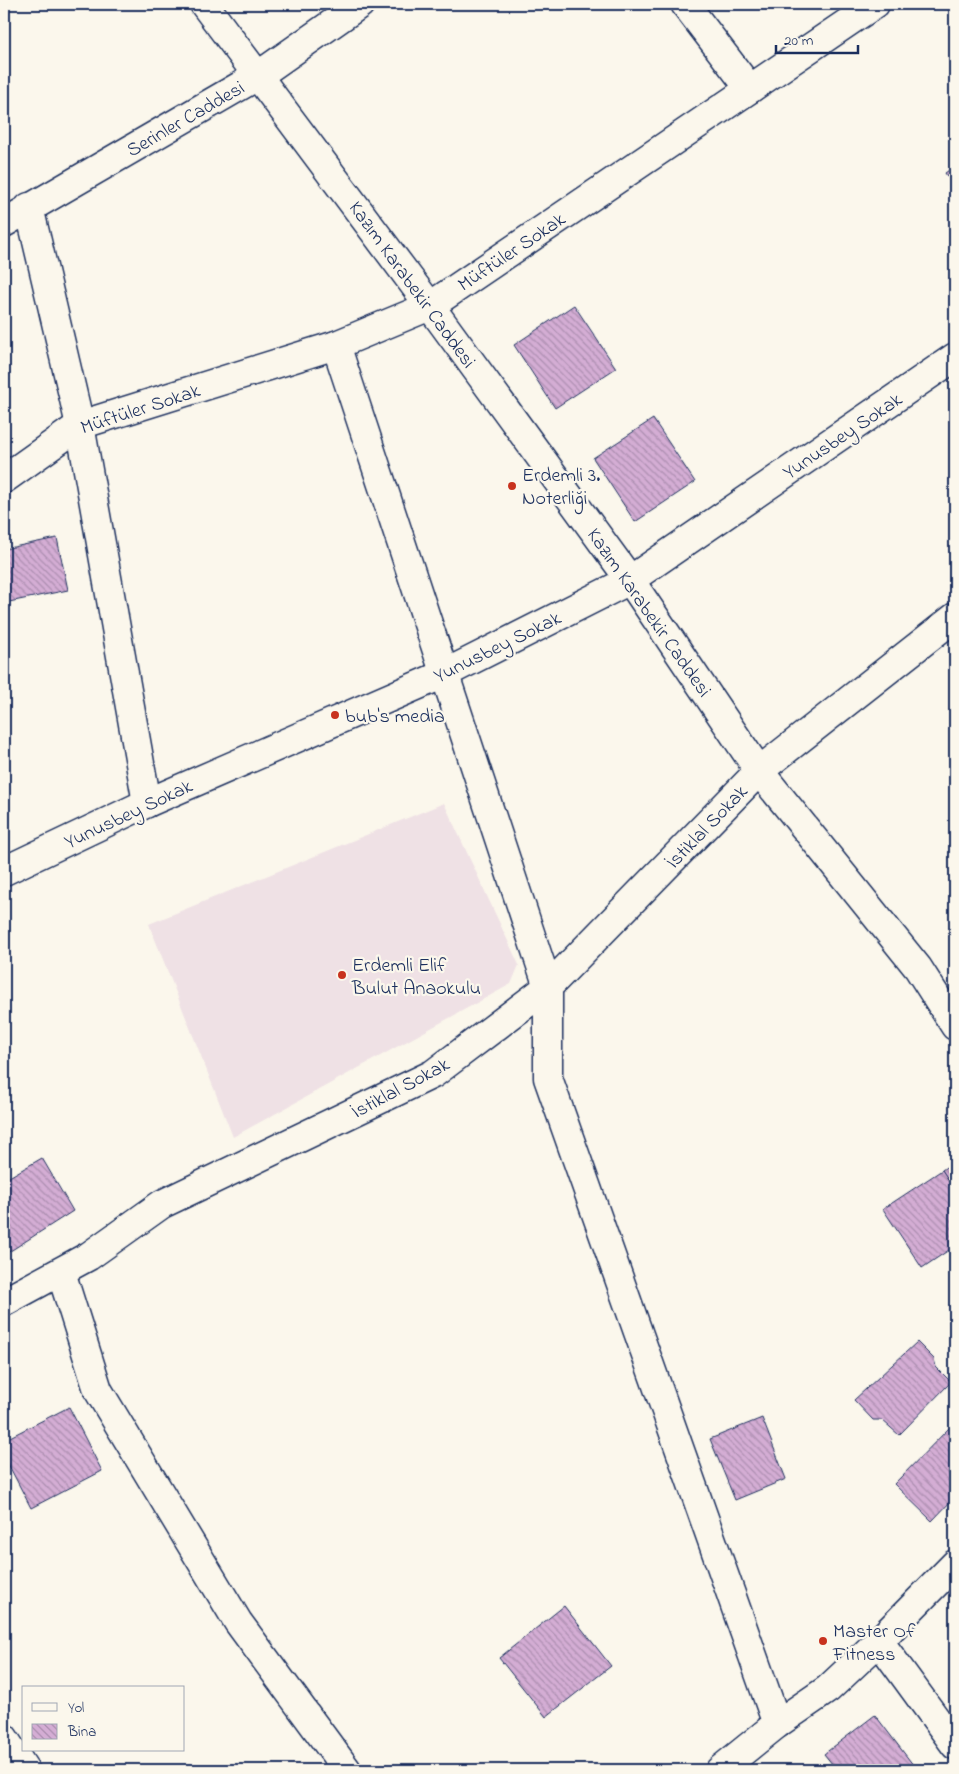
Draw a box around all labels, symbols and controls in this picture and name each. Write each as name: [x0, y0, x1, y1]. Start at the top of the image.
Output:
scale bar: [776, 22, 859, 54]
text: 20 m: [784, 30, 814, 52]
street label: Serinler Caddesi: [122, 75, 251, 166]
street label: Kazım Karabekir Caddesi: [340, 196, 482, 375]
street label: Müftüler Sokak: [453, 206, 572, 300]
street label: Müftüler Sokak: [77, 377, 205, 443]
street label: Yunusbey Sokak: [778, 386, 909, 488]
place label: Erdemli 3. Noterliği: [522, 462, 600, 515]
marker: Erdemli 3. Noterliği: [506, 480, 518, 492]
street label: Kazım Karabekir Caddesi: [579, 523, 717, 704]
street label: Yunusbey Sokak: [429, 605, 567, 692]
place label: bub's media: [345, 703, 445, 732]
marker: bub's media: [329, 709, 341, 721]
street label: Yunusbey Sokak: [60, 773, 198, 858]
street label: İstiklal Sokak: [660, 779, 756, 876]
place label: Erdemli Elif Bulut Anaokulu: [351, 952, 481, 1004]
marker: Erdemli Elif Bulut Anaokulu: [336, 969, 348, 981]
street label: İstiklal Sokak: [347, 1051, 456, 1127]
place label: Master Of Fitness: [832, 1618, 916, 1670]
marker: Master Of Fitness: [817, 1635, 829, 1647]
legend: [22, 1686, 185, 1752]
text: Yol: [68, 1697, 84, 1719]
text: Bina: [67, 1721, 96, 1743]

